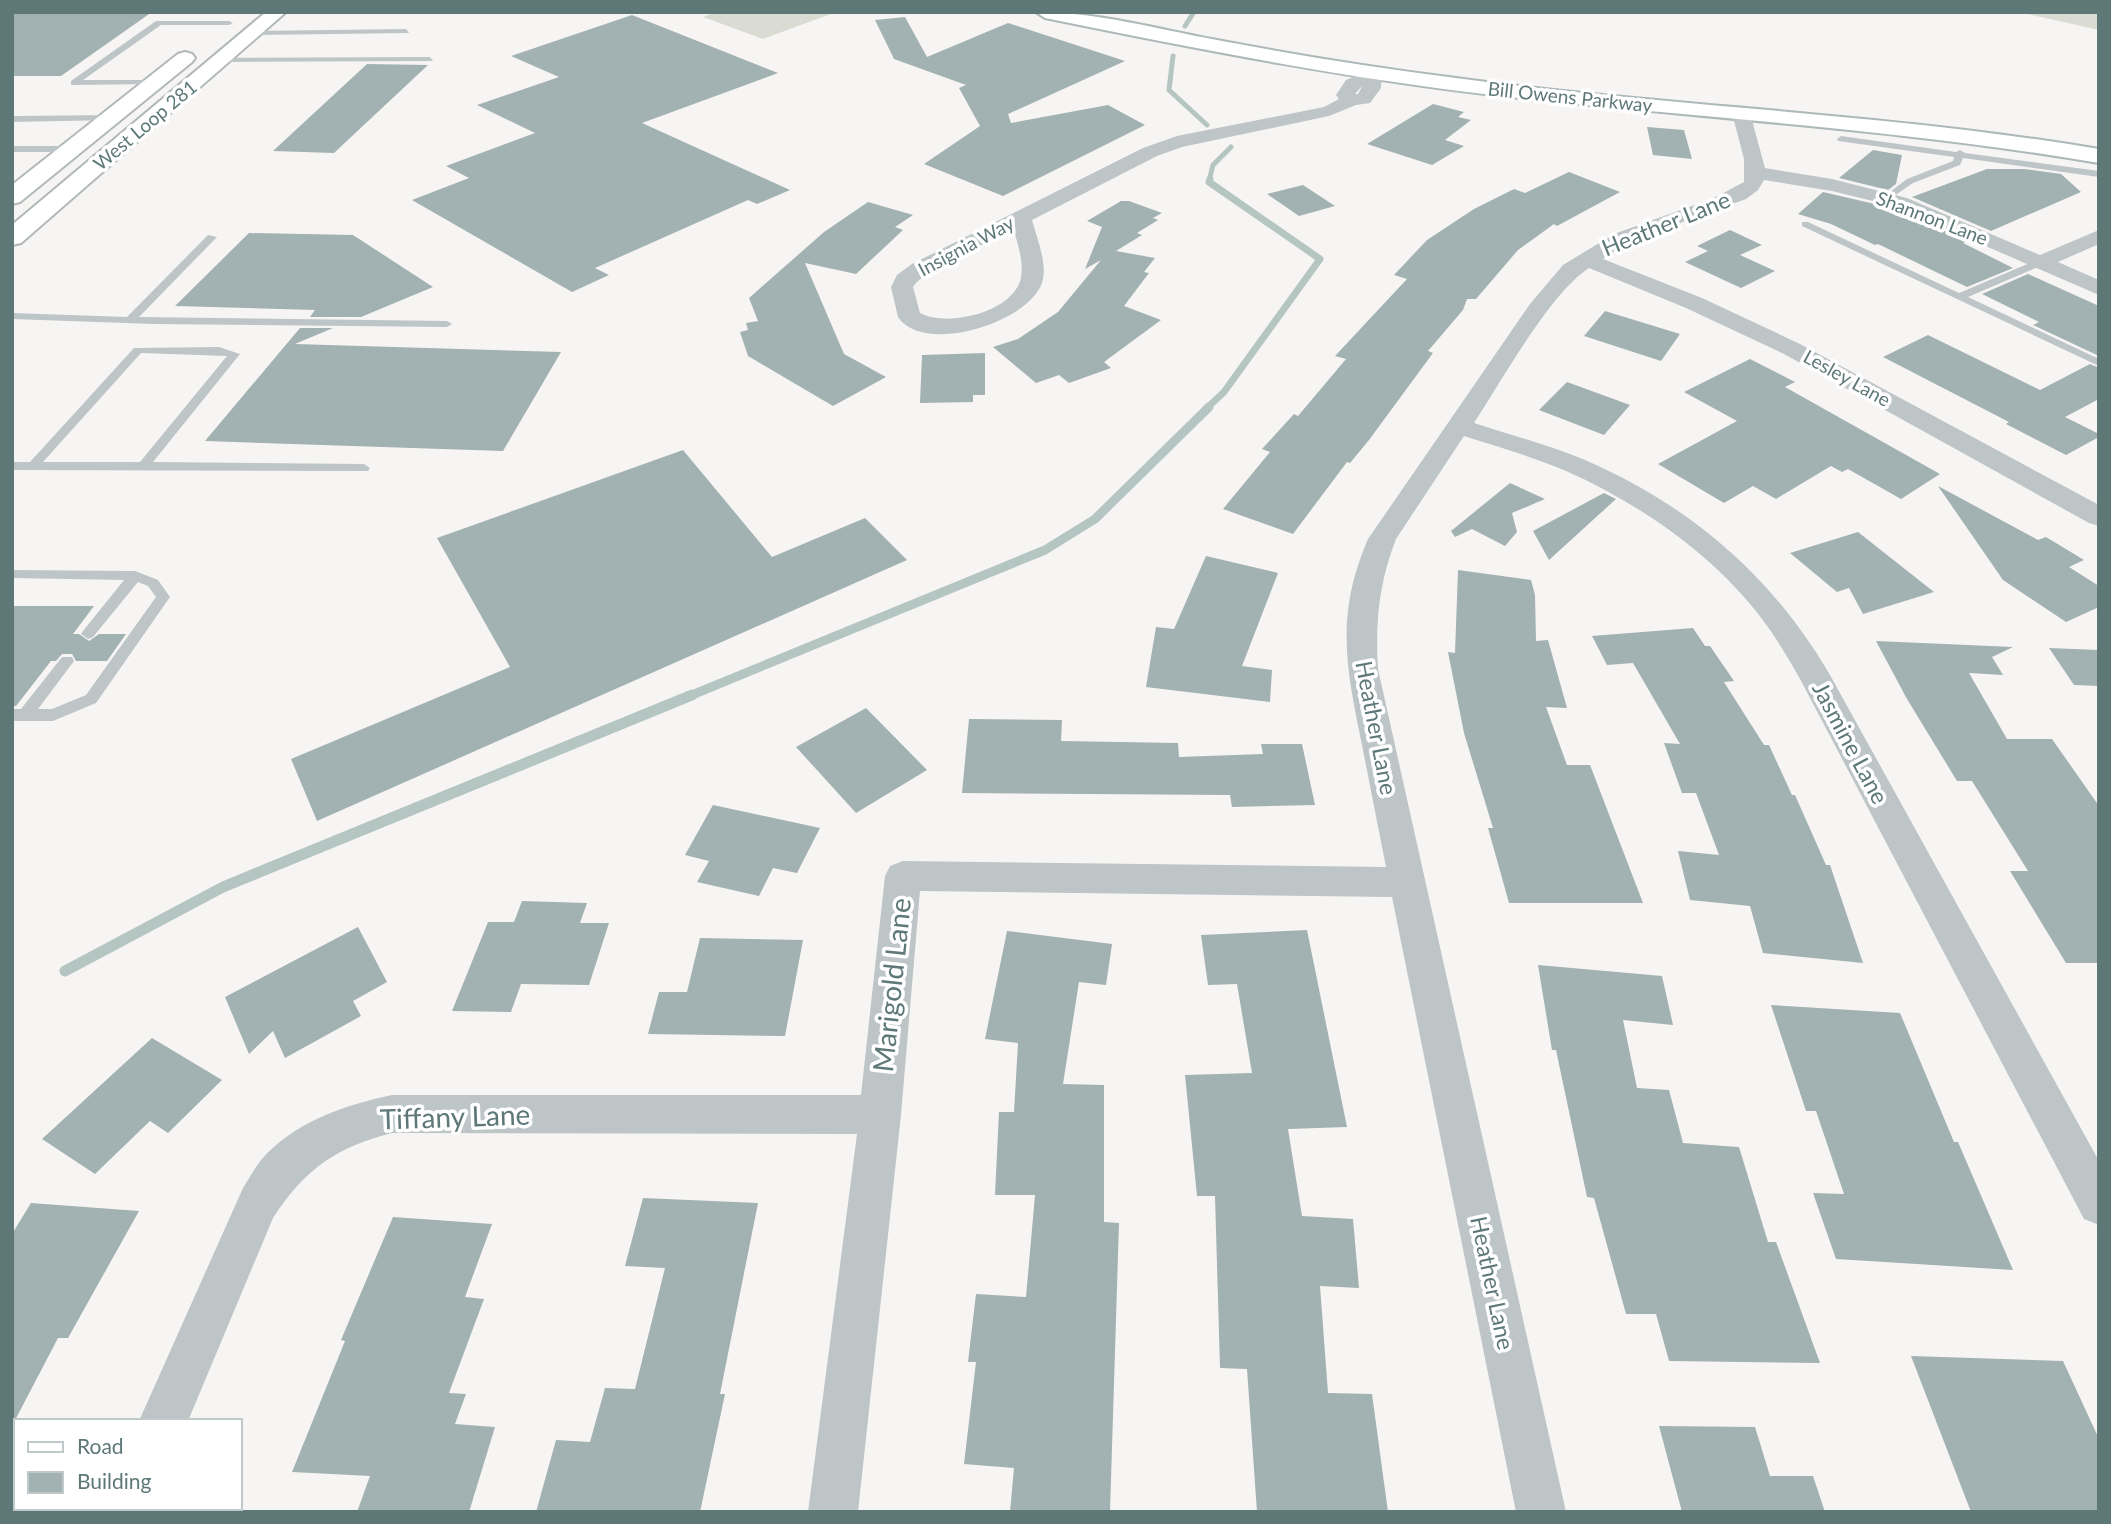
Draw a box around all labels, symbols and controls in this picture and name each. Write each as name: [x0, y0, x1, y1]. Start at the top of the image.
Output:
street label: West Loop 281: [88, 75, 201, 174]
street label: Bill Owens Parkway: [1487, 76, 1654, 117]
street label: Heather Lane: [1597, 185, 1734, 262]
street label: Shannon Lane: [1873, 186, 1991, 249]
street label: Insignia Way: [914, 211, 1018, 280]
street label: Lesley Lane: [1800, 344, 1895, 411]
street label: Heather Lane: [1350, 658, 1404, 797]
street label: Jasmine Lane: [1807, 677, 1895, 808]
street label: Marigold Lane: [865, 896, 917, 1074]
street label: Tiffany Lane: [379, 1096, 531, 1136]
street label: Heather Lane: [1465, 1213, 1521, 1352]
legend: [14, 1419, 242, 1510]
text: Road: [77, 1433, 124, 1458]
text: Building: [77, 1468, 152, 1493]

